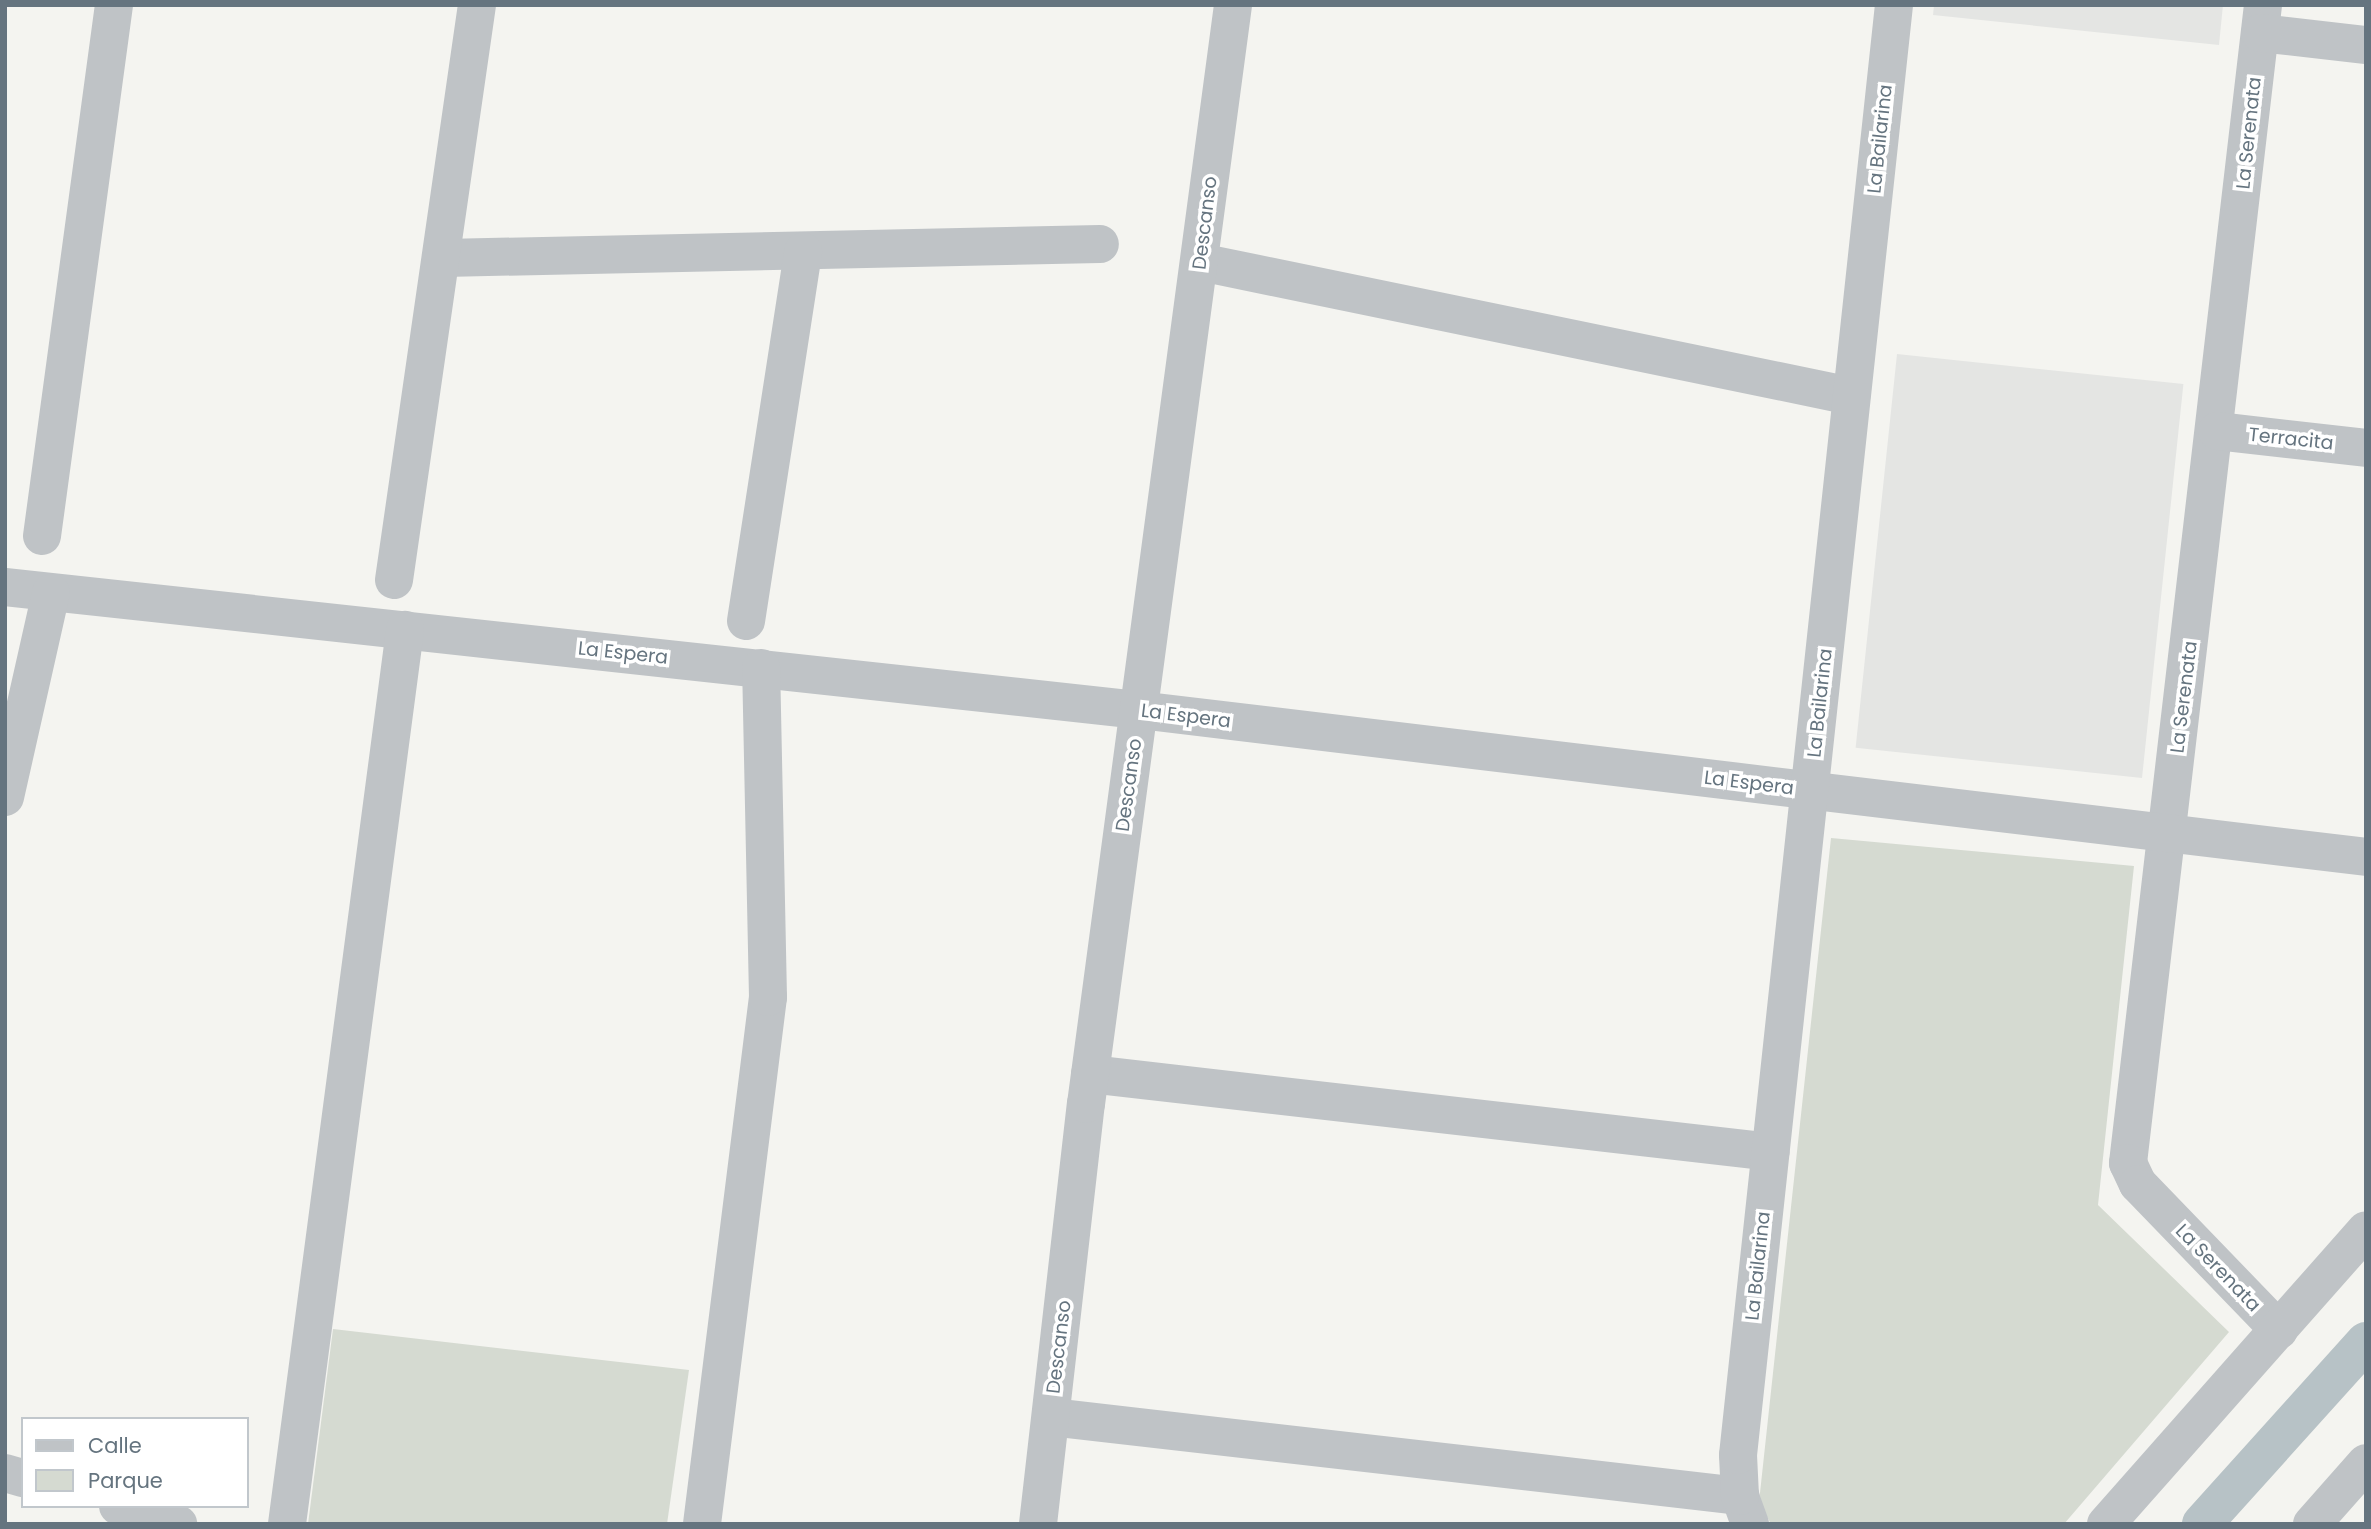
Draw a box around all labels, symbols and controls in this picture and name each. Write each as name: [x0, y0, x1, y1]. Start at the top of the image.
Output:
street label: La Serenata: [2232, 76, 2266, 190]
street label: La Bailarina: [1863, 83, 1897, 195]
street label: Descanso: [1188, 175, 1222, 271]
street label: Terracita: [2248, 423, 2334, 455]
street label: La Espera: [577, 637, 669, 669]
street label: La Serenata: [2166, 640, 2202, 754]
street label: La Bailarina: [1803, 647, 1837, 759]
street label: La Espera: [1140, 699, 1232, 733]
street label: Descanso: [1111, 737, 1147, 833]
street label: La Espera: [1703, 766, 1795, 800]
street label: La Bailarina: [1741, 1210, 1775, 1322]
street label: La Serenata: [2171, 1220, 2265, 1316]
street label: Descanso: [1042, 1299, 1076, 1395]
legend: [21, 1417, 248, 1508]
text: Calle: [88, 1431, 142, 1460]
text: Parque: [88, 1466, 163, 1495]

